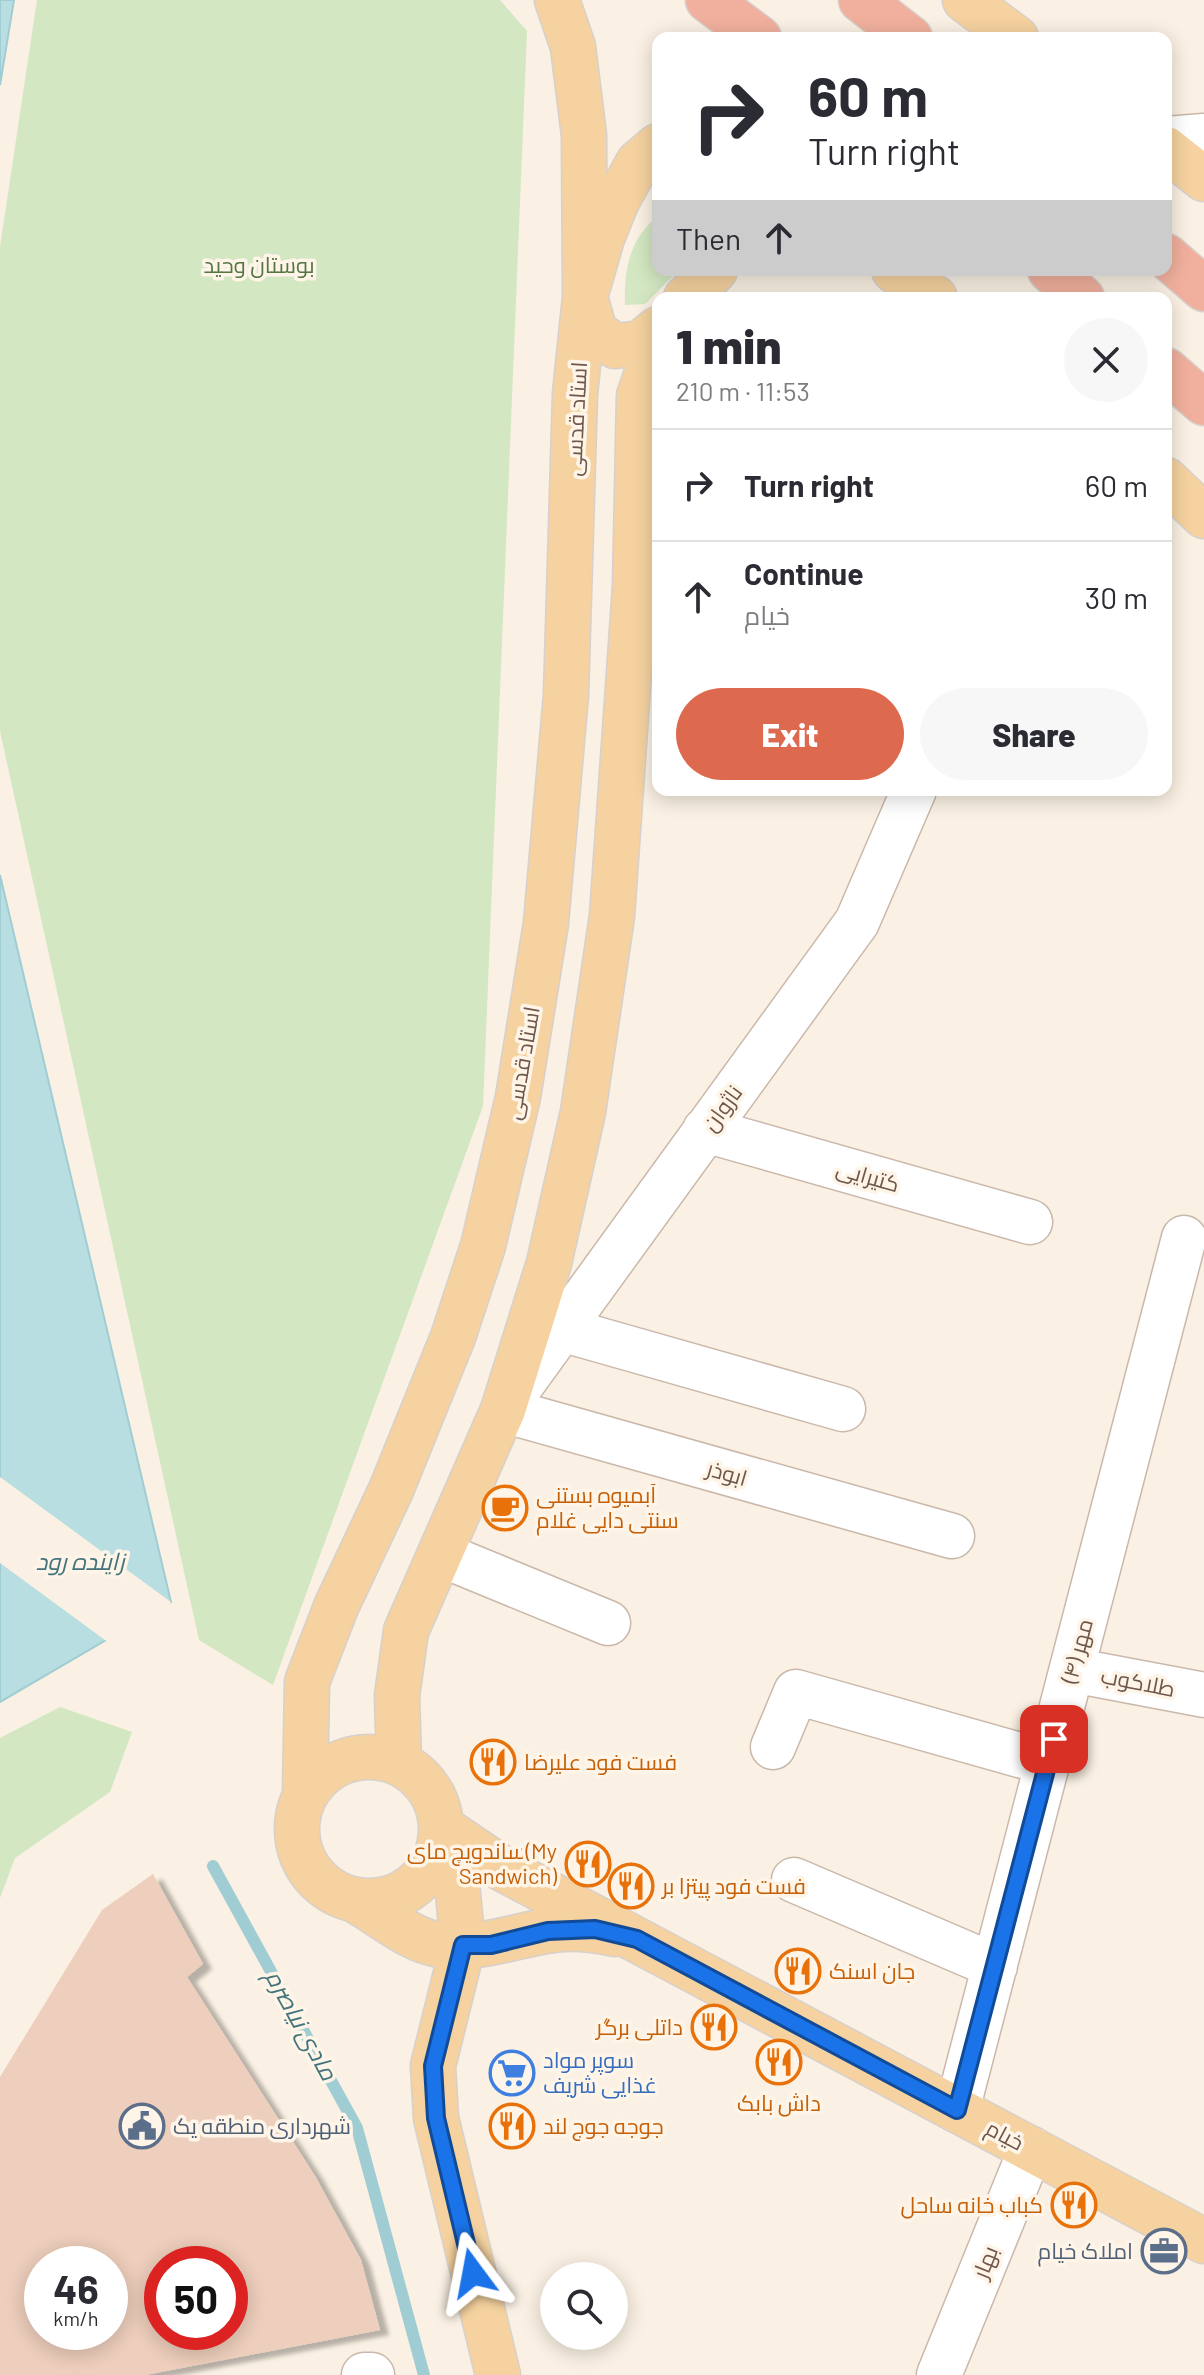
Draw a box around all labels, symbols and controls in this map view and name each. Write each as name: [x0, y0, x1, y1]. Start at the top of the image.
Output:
text: 60 m: [808, 61, 928, 128]
icon: right: [676, 64, 780, 168]
text: Turn right: [808, 129, 960, 172]
icon: ahead: [757, 216, 801, 260]
text: Then: [676, 220, 741, 256]
park label: بوستان وحید: [203, 251, 315, 278]
text: 1 min: [676, 316, 782, 374]
button: close: [1064, 318, 1148, 402]
street label: استاد قدسی: [559, 361, 593, 477]
text: 210 m · 11:53: [676, 375, 810, 406]
icon: right: [676, 463, 720, 507]
text: Turn right: [744, 467, 874, 503]
text: 60 m: [1085, 467, 1148, 503]
text: Continue: [744, 555, 864, 591]
icon: ahead: [676, 575, 720, 619]
text: 30 m: [1085, 579, 1148, 615]
text: خیام: [744, 599, 790, 630]
button: Exit: [676, 688, 904, 780]
button: Share: [920, 688, 1148, 780]
street label: استاد قدسی: [498, 1004, 546, 1122]
street label: ناژوان: [696, 1079, 747, 1136]
street label: کتیرایی: [833, 1154, 903, 1198]
street label: ابوذر: [702, 1453, 751, 1491]
place label: آبمیوه بستنی سنتی دایی غلام: [536, 1481, 679, 1536]
cafe icon: آبمیوه بستنی سنتی دایی غلام: [481, 1484, 529, 1532]
water label: زاینده رود: [36, 1546, 127, 1576]
street label: مهر (۴): [1055, 1616, 1099, 1687]
street label: طلاکوب: [1099, 1661, 1177, 1702]
pin: [1020, 1705, 1088, 1773]
icon: arrive: [1032, 1717, 1076, 1761]
restaurant icon: فست فود علیرضا: [469, 1738, 517, 1786]
place label: فست فود علیرضا: [524, 1748, 677, 1775]
place label: ساندویچ مای(My Sandwich): [407, 1837, 557, 1888]
restaurant icon: ساندویچ مای(My Sandwich): [564, 1840, 612, 1888]
restaurant icon: فست فود پیتزا بر: [607, 1862, 655, 1910]
place label: فست فود پیتزا بر: [660, 1872, 806, 1901]
restaurant icon: جان اسنک: [774, 1947, 822, 1995]
place label: جان اسنک: [829, 1957, 915, 1984]
water label: مادی نیاصرم: [257, 1963, 345, 2087]
restaurant icon: داتلی برگر: [690, 2003, 738, 2051]
place label: داتلی برگر: [594, 2013, 683, 2041]
restaurant icon: داش بابک: [755, 2038, 803, 2086]
place label: سوپر مواد غذایی شریف: [543, 2046, 657, 2099]
supermarket icon: سوپر مواد غذایی شریف: [488, 2049, 536, 2097]
place label: داش بابک: [737, 2089, 821, 2117]
public building icon: شهرداری منطقه یک: [118, 2102, 166, 2150]
restaurant icon: جوجه جوج لند: [488, 2102, 536, 2150]
place label: شهرداری منطقه یک: [173, 2112, 351, 2140]
place label: جوجه جوج لند: [543, 2112, 664, 2141]
street label: خیام: [980, 2113, 1029, 2158]
restaurant icon: کباب خانه ساحل: [1050, 2181, 1098, 2229]
place label: کباب خانه ساحل: [901, 2191, 1043, 2219]
office icon: املاک خیام: [1140, 2227, 1188, 2275]
position arrow: [431, 2231, 515, 2315]
place label: املاک خیام: [1038, 2237, 1133, 2267]
street label: بهار: [965, 2242, 1004, 2284]
speed limit sign: 50: [144, 2246, 248, 2350]
map controls: [540, 2262, 628, 2350]
button: search: [540, 2262, 628, 2350]
text: 46: [53, 2264, 99, 2312]
text: km/h: [53, 2306, 99, 2330]

